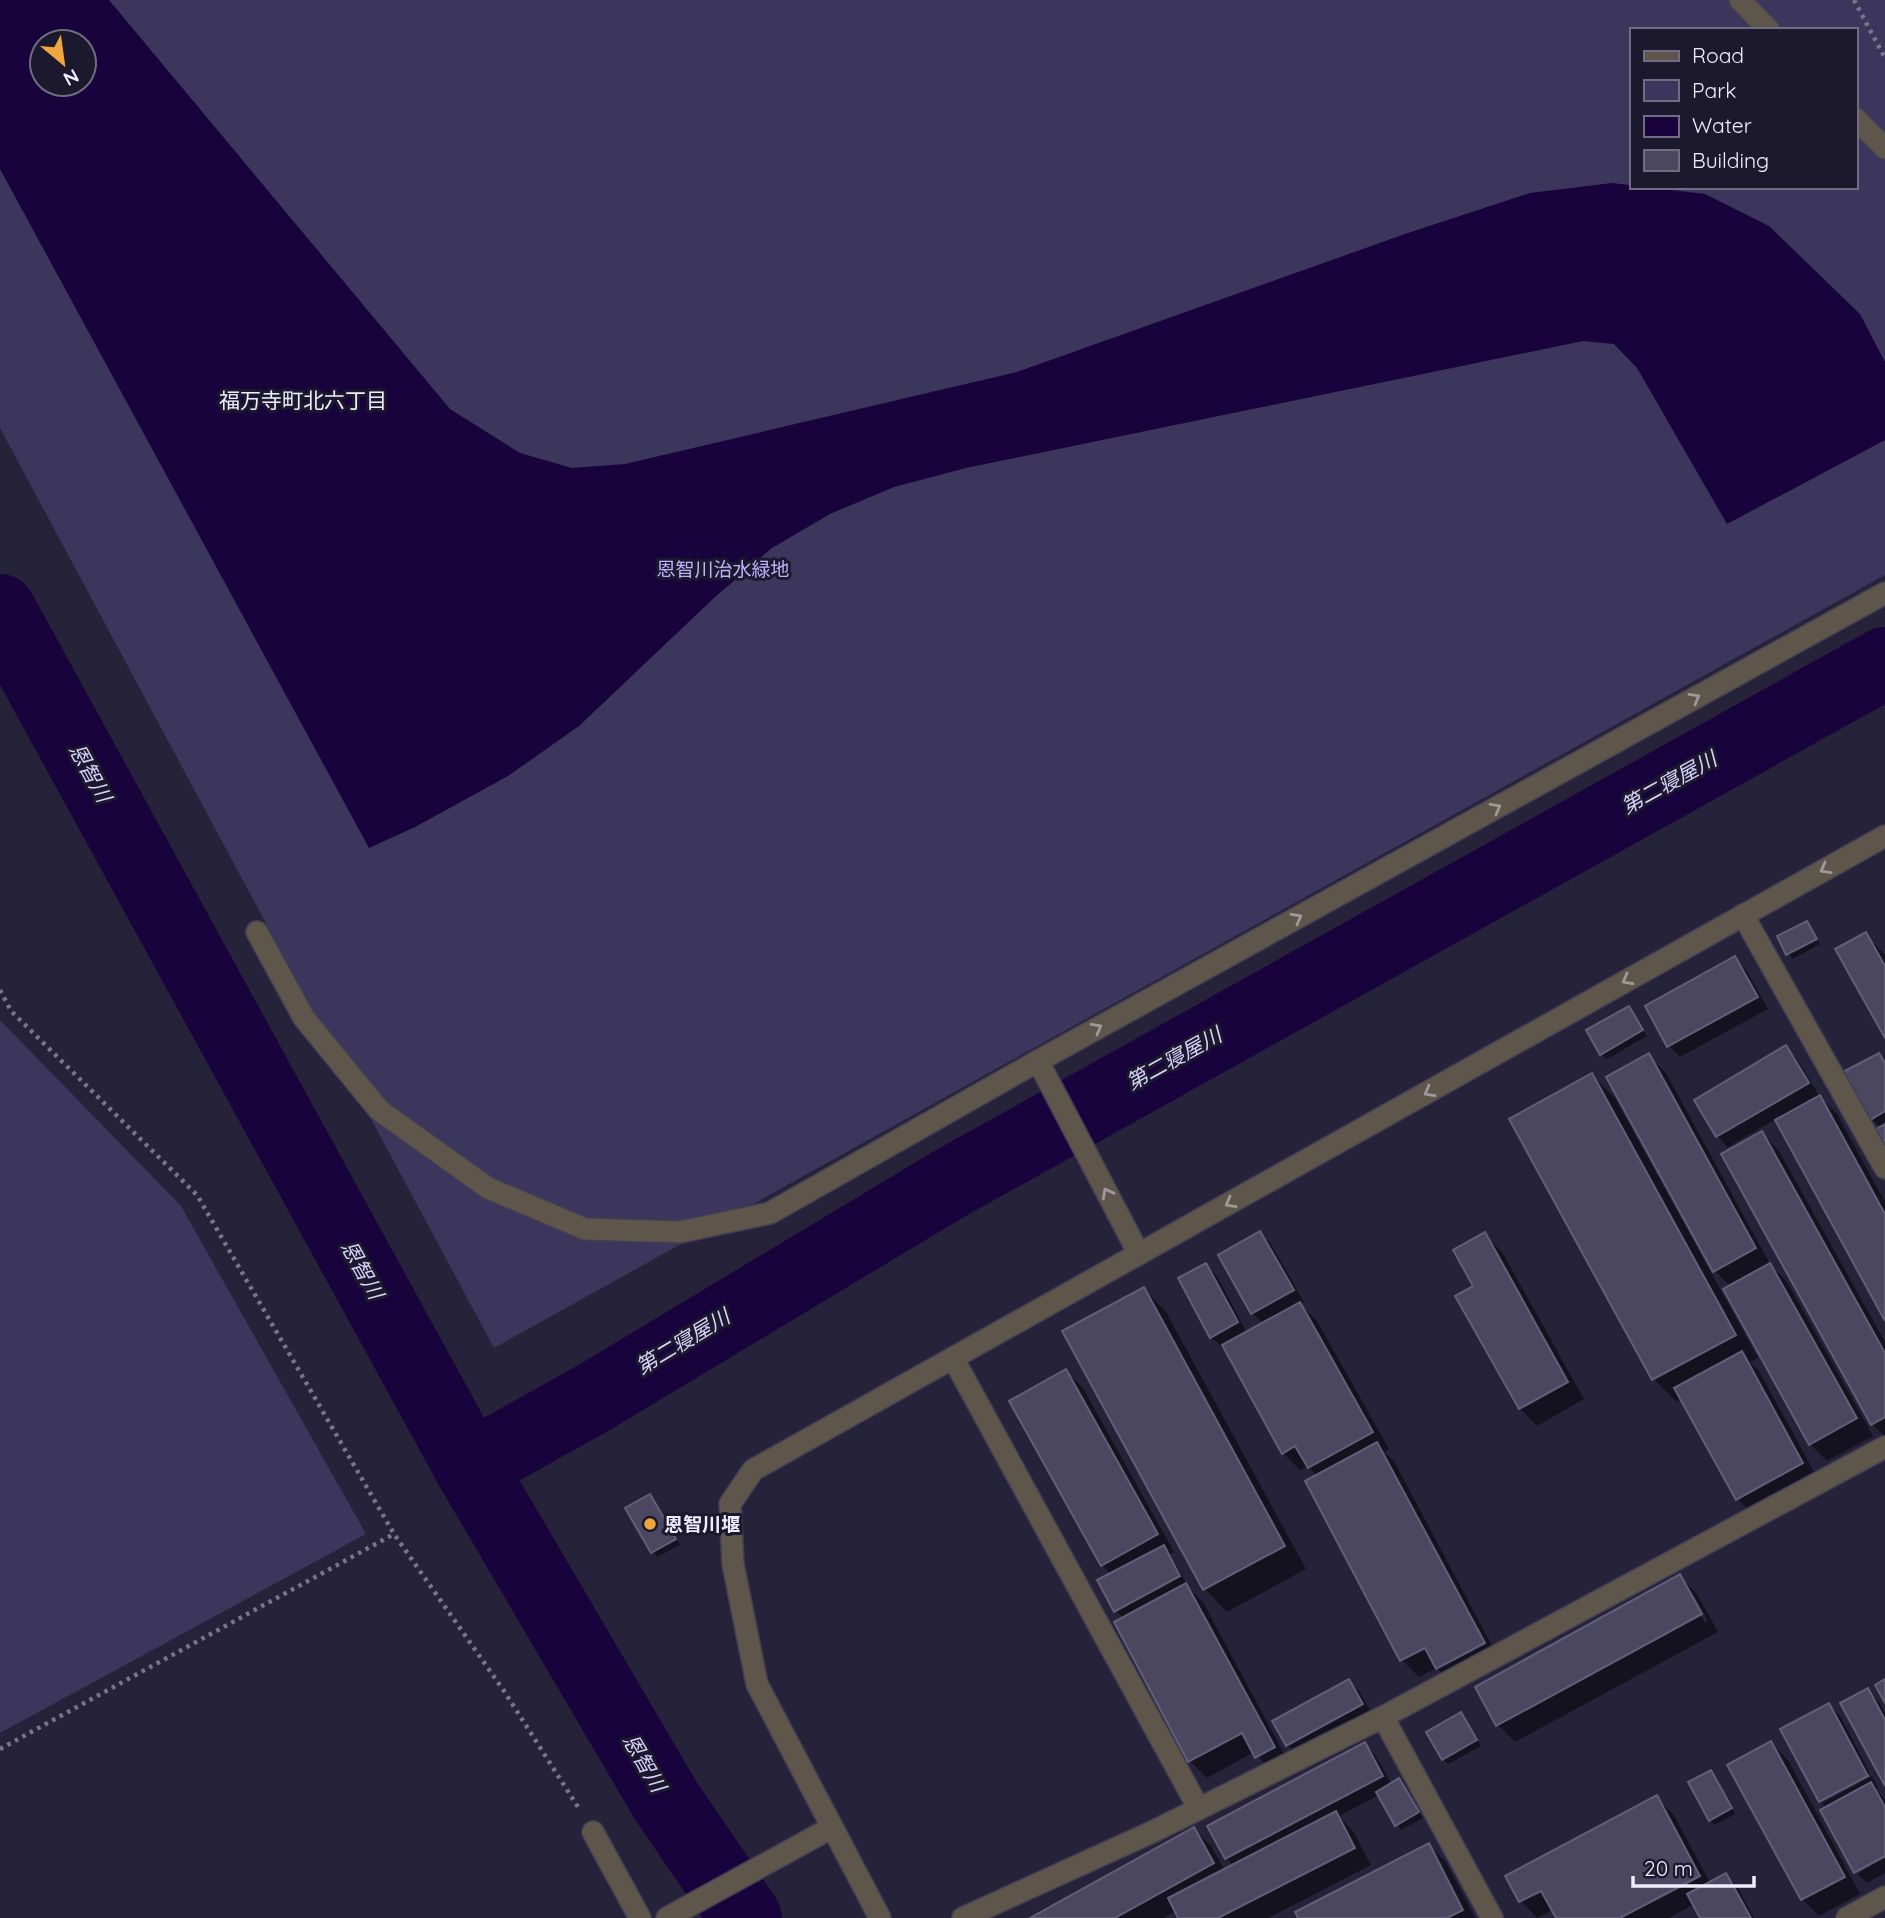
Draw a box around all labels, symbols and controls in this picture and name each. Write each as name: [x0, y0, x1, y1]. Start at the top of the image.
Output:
north arrow: [28, 28, 98, 98]
legend: [1630, 28, 1857, 189]
text: Road: [1692, 42, 1744, 68]
text: N: [59, 64, 83, 92]
text: Park: [1692, 77, 1736, 103]
text: Water: [1692, 112, 1752, 138]
text: Building: [1692, 147, 1769, 173]
district label: 福万寺町北六丁目: [219, 387, 387, 413]
park label: 恩智川治水緑地: [656, 557, 790, 581]
one-way arrow: [1688, 693, 1700, 706]
water label: 恩智川: [64, 739, 118, 808]
water label: 第二寝屋川: [1616, 744, 1722, 819]
one-way arrow: [1488, 803, 1501, 816]
one-way arrow: [1820, 861, 1833, 874]
one-way arrow: [1289, 913, 1302, 926]
one-way arrow: [1622, 972, 1634, 985]
water label: 第二寝屋川: [1121, 1020, 1227, 1095]
one-way arrow: [1090, 1023, 1103, 1036]
one-way arrow: [1423, 1083, 1436, 1097]
one-way arrow: [1102, 1188, 1115, 1201]
one-way arrow: [1225, 1195, 1237, 1208]
water label: 恩智川: [336, 1236, 390, 1305]
water label: 第二寝屋川: [631, 1302, 736, 1379]
place label: 恩智川堰: [664, 1512, 740, 1536]
marker: 恩智川堰: [642, 1516, 658, 1532]
water label: 恩智川: [618, 1729, 673, 1798]
scale bar: [1633, 1844, 1754, 1888]
text: 20 m: [1644, 1855, 1693, 1881]

